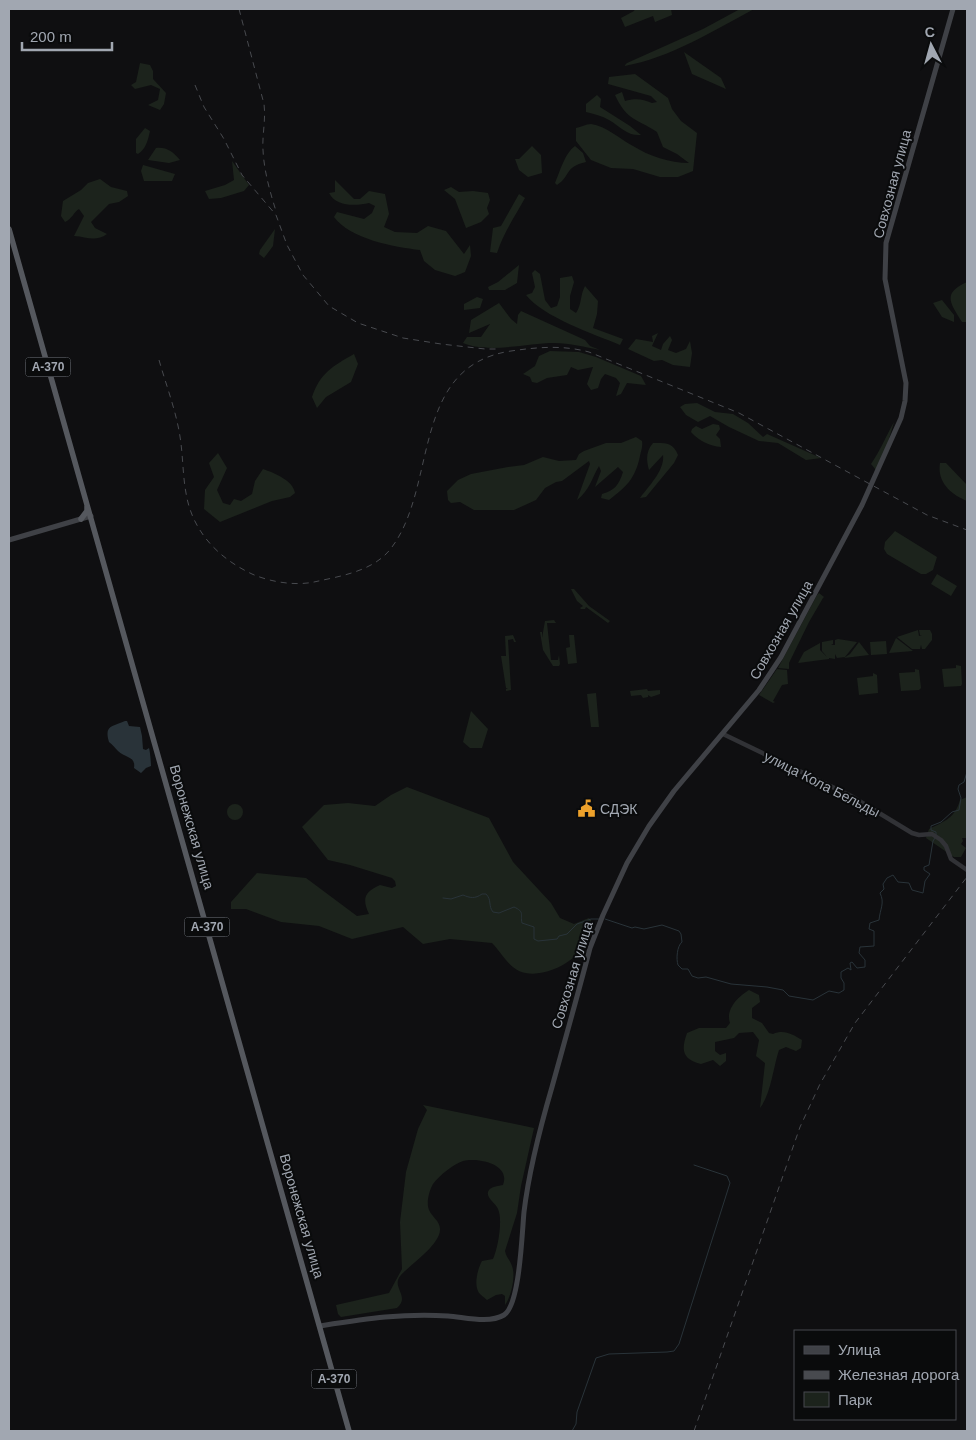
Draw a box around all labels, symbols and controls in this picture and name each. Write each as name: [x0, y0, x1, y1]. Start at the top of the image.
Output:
scale bar: [22, 20, 112, 52]
north arrow: [906, 20, 956, 70]
text: С: [924, 24, 936, 41]
text: 200 m: [30, 28, 72, 45]
street label: Совхозная улица: [870, 128, 914, 240]
road number: А-370: [26, 358, 70, 377]
street label: Совхозная улица: [746, 577, 816, 682]
street label: улица Кола Бельды: [761, 748, 883, 820]
street label: Воронежская улица: [167, 763, 217, 891]
public building icon: СДЭК: [576, 799, 596, 819]
place label: СДЭК: [600, 801, 638, 817]
road number: А-370: [184, 918, 230, 936]
street label: Совхозная улица: [548, 919, 596, 1031]
street label: Воронежская улица: [277, 1152, 327, 1280]
legend: [794, 1330, 956, 1420]
text: Улица: [838, 1341, 881, 1358]
text: Железная дорога: [838, 1366, 960, 1383]
road number: А-370: [312, 1370, 356, 1388]
text: Парк: [838, 1391, 872, 1408]

